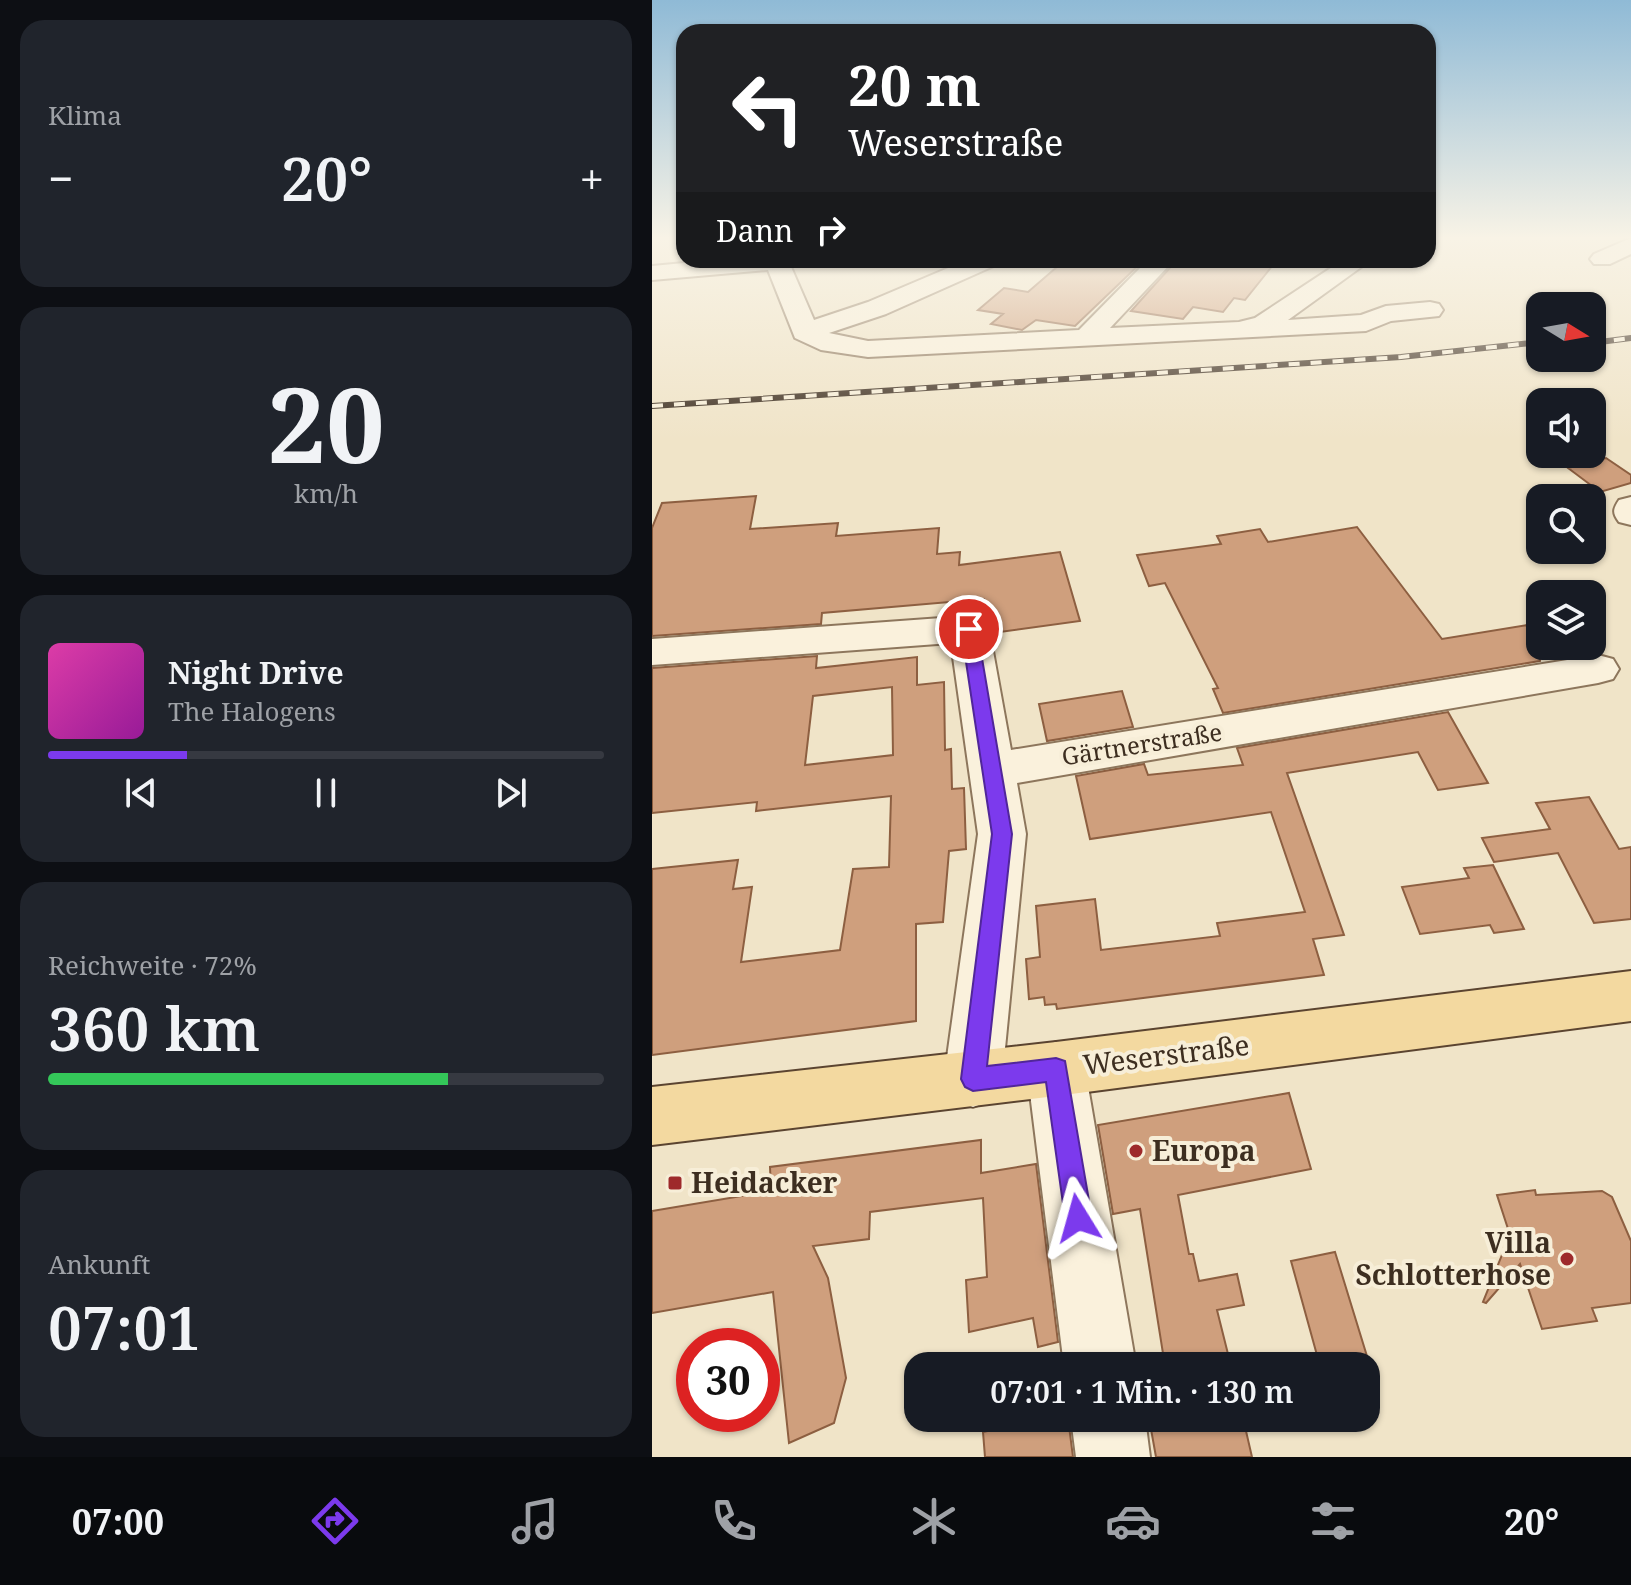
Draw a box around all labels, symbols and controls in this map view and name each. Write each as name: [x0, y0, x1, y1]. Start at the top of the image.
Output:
text: 20 m: [848, 46, 981, 122]
icon: left: [716, 56, 820, 160]
text: Klima: [48, 97, 122, 133]
text: Weserstraße: [848, 118, 1063, 167]
text: 20°: [281, 137, 372, 219]
text: −: [48, 148, 73, 208]
text: +: [579, 148, 604, 208]
icon: right: [809, 208, 853, 252]
text: Dann: [716, 210, 793, 251]
north arrow: [1526, 292, 1606, 372]
map controls: [1526, 292, 1606, 660]
text: 20: [267, 352, 385, 493]
button: sound: [1526, 388, 1606, 468]
text: km/h: [294, 475, 358, 511]
button: search: [1526, 484, 1606, 564]
button: layers: [1526, 580, 1606, 660]
pin: [935, 595, 1003, 663]
icon: arrive: [947, 607, 991, 651]
text: Night Drive: [168, 652, 344, 693]
text: The Halogens: [168, 693, 336, 729]
street label: Gärtnerstraße: [1059, 715, 1224, 772]
icon: previous: [119, 771, 163, 815]
icon: pause: [304, 771, 348, 815]
icon: next: [489, 771, 533, 815]
text: Reichweite · 72%: [48, 947, 257, 983]
text: 360 km: [48, 987, 260, 1069]
street label: Weserstraße: [1080, 1025, 1251, 1083]
place label: Europa: [1152, 1131, 1256, 1169]
marker: Europa: [1127, 1142, 1145, 1160]
place label: Heidacker: [691, 1163, 838, 1201]
marker: Heidacker: [666, 1174, 684, 1192]
position arrow: [1036, 1176, 1120, 1260]
place label: Villa Schlotterhose: [1356, 1223, 1551, 1293]
text: Ankunft: [48, 1246, 150, 1282]
marker: Villa Schlotterhose: [1558, 1250, 1576, 1268]
text: 07:01: [48, 1286, 201, 1368]
speed limit sign: 30: [676, 1328, 780, 1432]
text: 07:01 · 1 Min. · 130 m: [990, 1371, 1294, 1412]
icon: directions: [307, 1493, 363, 1549]
icon: music: [507, 1493, 563, 1549]
icon: phone: [706, 1493, 762, 1549]
icon: climate: [906, 1493, 962, 1549]
icon: car: [1105, 1493, 1161, 1549]
icon: filters: [1305, 1493, 1361, 1549]
text: 07:00: [72, 1497, 164, 1546]
text: 20°: [1504, 1497, 1559, 1546]

